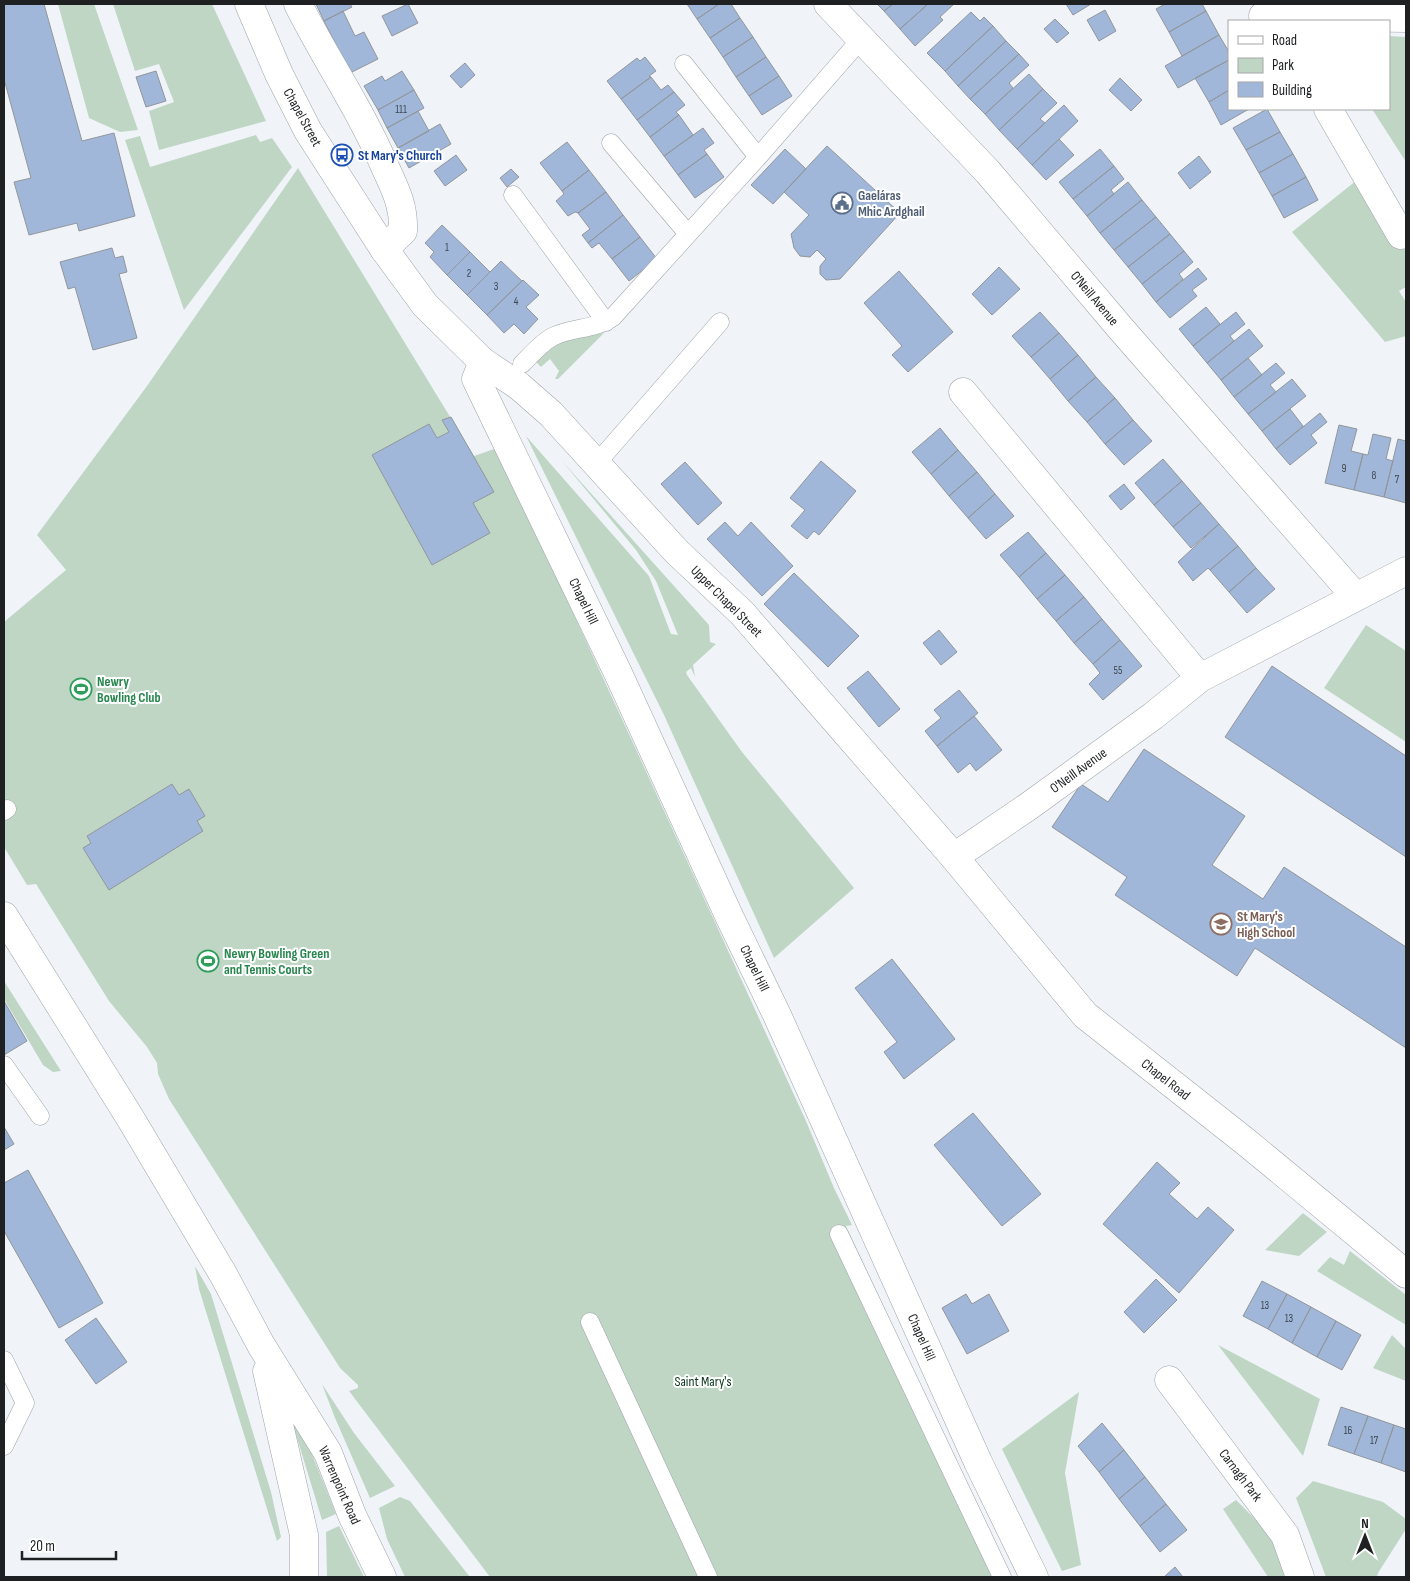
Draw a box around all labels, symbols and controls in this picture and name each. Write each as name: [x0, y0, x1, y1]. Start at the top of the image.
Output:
legend: [1228, 20, 1390, 110]
text: Road: [1272, 31, 1297, 50]
text: Park: [1272, 56, 1294, 75]
text: Building: [1272, 81, 1312, 100]
street label: Chapel Street: [280, 85, 326, 149]
house number: 111: [395, 103, 407, 116]
bus stop icon: St Mary's Church: [330, 143, 354, 167]
place label: St Mary's Church: [358, 147, 442, 164]
place label: Gaeláras Mhic Ardghail: [858, 187, 925, 220]
public building icon: Gaeláras Mhic Ardghail: [830, 191, 854, 215]
house number: 1: [445, 241, 449, 254]
house number: 2: [467, 267, 472, 280]
street label: O'Neill Avenue: [1067, 268, 1122, 329]
house number: 3: [494, 280, 499, 293]
house number: 4: [514, 295, 519, 308]
house number: 9: [1342, 462, 1347, 475]
house number: 8: [1372, 469, 1377, 482]
house number: 7: [1395, 473, 1400, 486]
street label: Upper Chapel Street: [687, 562, 766, 641]
street label: Chapel Hill: [565, 575, 602, 627]
house number: 55: [1114, 664, 1122, 677]
place label: Newry Bowling Club: [97, 673, 161, 706]
sports icon: Newry Bowling Club: [69, 677, 93, 701]
street label: O'Neill Avenue: [1047, 744, 1110, 797]
place label: St Mary's High School: [1237, 908, 1295, 941]
school or university icon: St Mary's High School: [1209, 912, 1233, 936]
street label: Chapel Hill: [736, 942, 773, 994]
place label: Newry Bowling Green and Tennis Courts: [224, 945, 329, 978]
sports icon: Newry Bowling Green and Tennis Courts: [196, 949, 220, 973]
street label: Chapel Road: [1138, 1055, 1194, 1104]
house number: 13: [1261, 1299, 1270, 1312]
street label: Chapel Hill: [904, 1311, 939, 1363]
house number: 13: [1285, 1312, 1294, 1325]
park label: Saint Mary's: [674, 1373, 732, 1390]
house number: 16: [1344, 1424, 1353, 1437]
house number: 17: [1370, 1434, 1379, 1447]
street label: Warrenpoint Road: [315, 1444, 364, 1527]
street label: Carnagh Park: [1215, 1446, 1266, 1506]
north arrow: [1340, 1511, 1390, 1561]
text: N: [1361, 1515, 1369, 1532]
scale bar: [22, 1528, 116, 1560]
text: 20 m: [30, 1537, 55, 1556]

